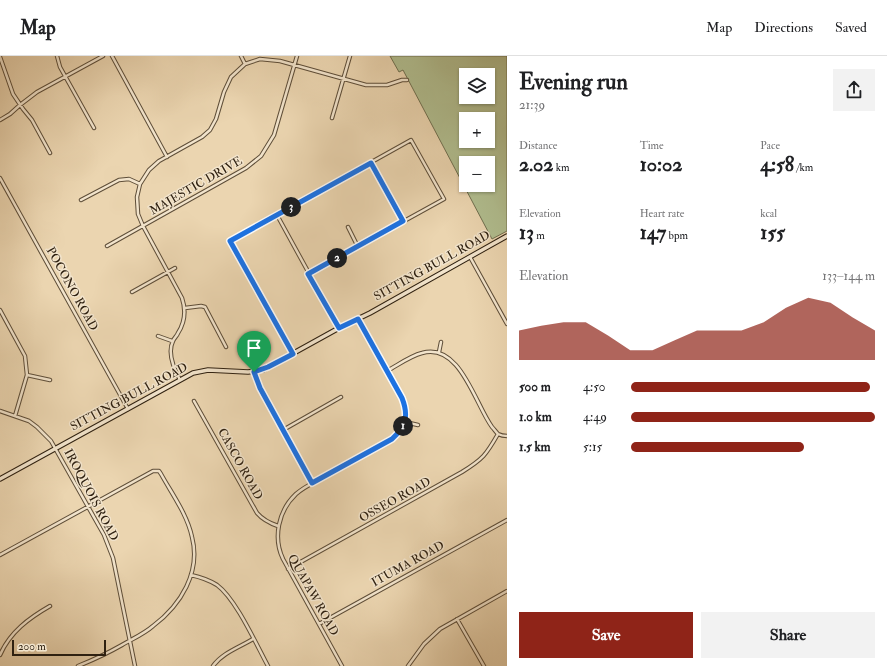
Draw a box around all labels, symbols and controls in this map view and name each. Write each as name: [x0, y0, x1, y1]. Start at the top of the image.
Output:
text: Map: [20, 16, 56, 40]
text: Map: [706, 19, 732, 36]
text: Directions: [754, 19, 813, 36]
text: Saved: [835, 19, 867, 36]
map controls: [459, 68, 495, 192]
button: layers: [459, 68, 495, 104]
text: Evening run: [519, 68, 628, 96]
button: share: [833, 69, 875, 111]
text: 21:39: [519, 97, 545, 113]
button: +: [459, 112, 495, 148]
text: Distance: [519, 139, 557, 152]
text: Time: [640, 139, 664, 152]
text: Pace: [760, 139, 780, 152]
text: 2.02: [519, 152, 553, 177]
text: 10:02: [640, 152, 682, 177]
text: 4:58: [760, 152, 794, 177]
street label: MAJESTIC DRIVE: [147, 153, 245, 219]
button: −: [459, 156, 495, 192]
text: km: [553, 161, 570, 174]
text: /km: [794, 161, 813, 174]
pin: 3: [281, 197, 301, 217]
text: 3: [289, 200, 293, 213]
text: Elevation: [519, 207, 561, 220]
text: Heart rate: [640, 207, 684, 220]
text: kcal: [760, 207, 777, 220]
text: 13: [519, 220, 534, 245]
text: 147: [640, 220, 666, 245]
text: 155: [760, 220, 785, 245]
street label: SITTING BULL ROAD: [371, 228, 493, 304]
text: m: [534, 229, 545, 242]
text: bpm: [666, 229, 688, 242]
street label: POCONO ROAD: [43, 245, 101, 334]
pin: 2: [327, 248, 347, 268]
text: 2: [334, 251, 340, 264]
text: Elevation: [519, 268, 569, 284]
text: 133–144 m: [822, 268, 875, 284]
pin: [237, 331, 271, 372]
icon: arrive: [243, 337, 265, 359]
street label: SITTING BULL ROAD: [68, 360, 190, 434]
text: 500 m: [519, 379, 551, 395]
text: 4:50: [583, 379, 606, 395]
text: 1.0 km: [519, 409, 552, 425]
text: 4:49: [583, 409, 607, 425]
pin: 1: [393, 416, 413, 436]
text: 1: [401, 419, 405, 432]
street label: CASCO ROAD: [214, 426, 266, 503]
text: 1.5 km: [519, 439, 551, 455]
text: 5:15: [583, 439, 602, 455]
street label: IROQUOIS ROAD: [60, 446, 122, 544]
street label: OSSEO ROAD: [357, 474, 434, 526]
street label: ITUMA ROAD: [369, 538, 447, 590]
street label: QUAPAW ROAD: [284, 552, 342, 639]
button: Save: [519, 612, 693, 658]
button: Share: [701, 612, 875, 658]
scale bar: [12, 638, 106, 657]
text: 200 m: [18, 640, 46, 653]

